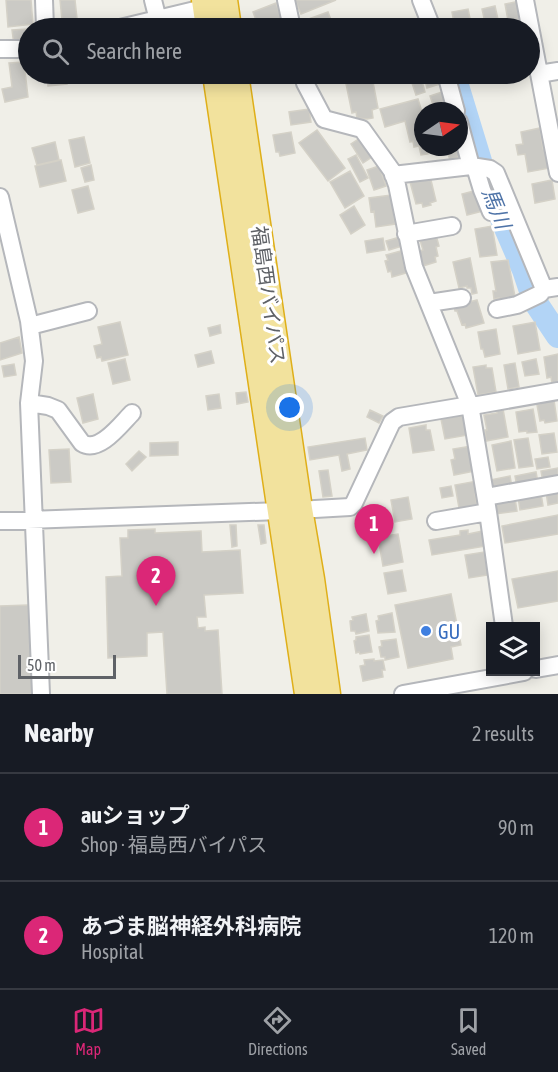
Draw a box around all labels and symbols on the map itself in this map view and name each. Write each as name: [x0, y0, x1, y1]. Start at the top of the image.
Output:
north arrow: [414, 102, 468, 156]
water label: 馬川: [478, 184, 517, 234]
street label: 福島西バイパス: [248, 224, 290, 366]
your location: [275, 393, 304, 422]
pin: 1: [354, 504, 394, 554]
pin: 2: [136, 556, 176, 606]
place label: GU: [438, 620, 460, 643]
marker: GU: [419, 624, 433, 638]
scale bar: [18, 652, 116, 680]

